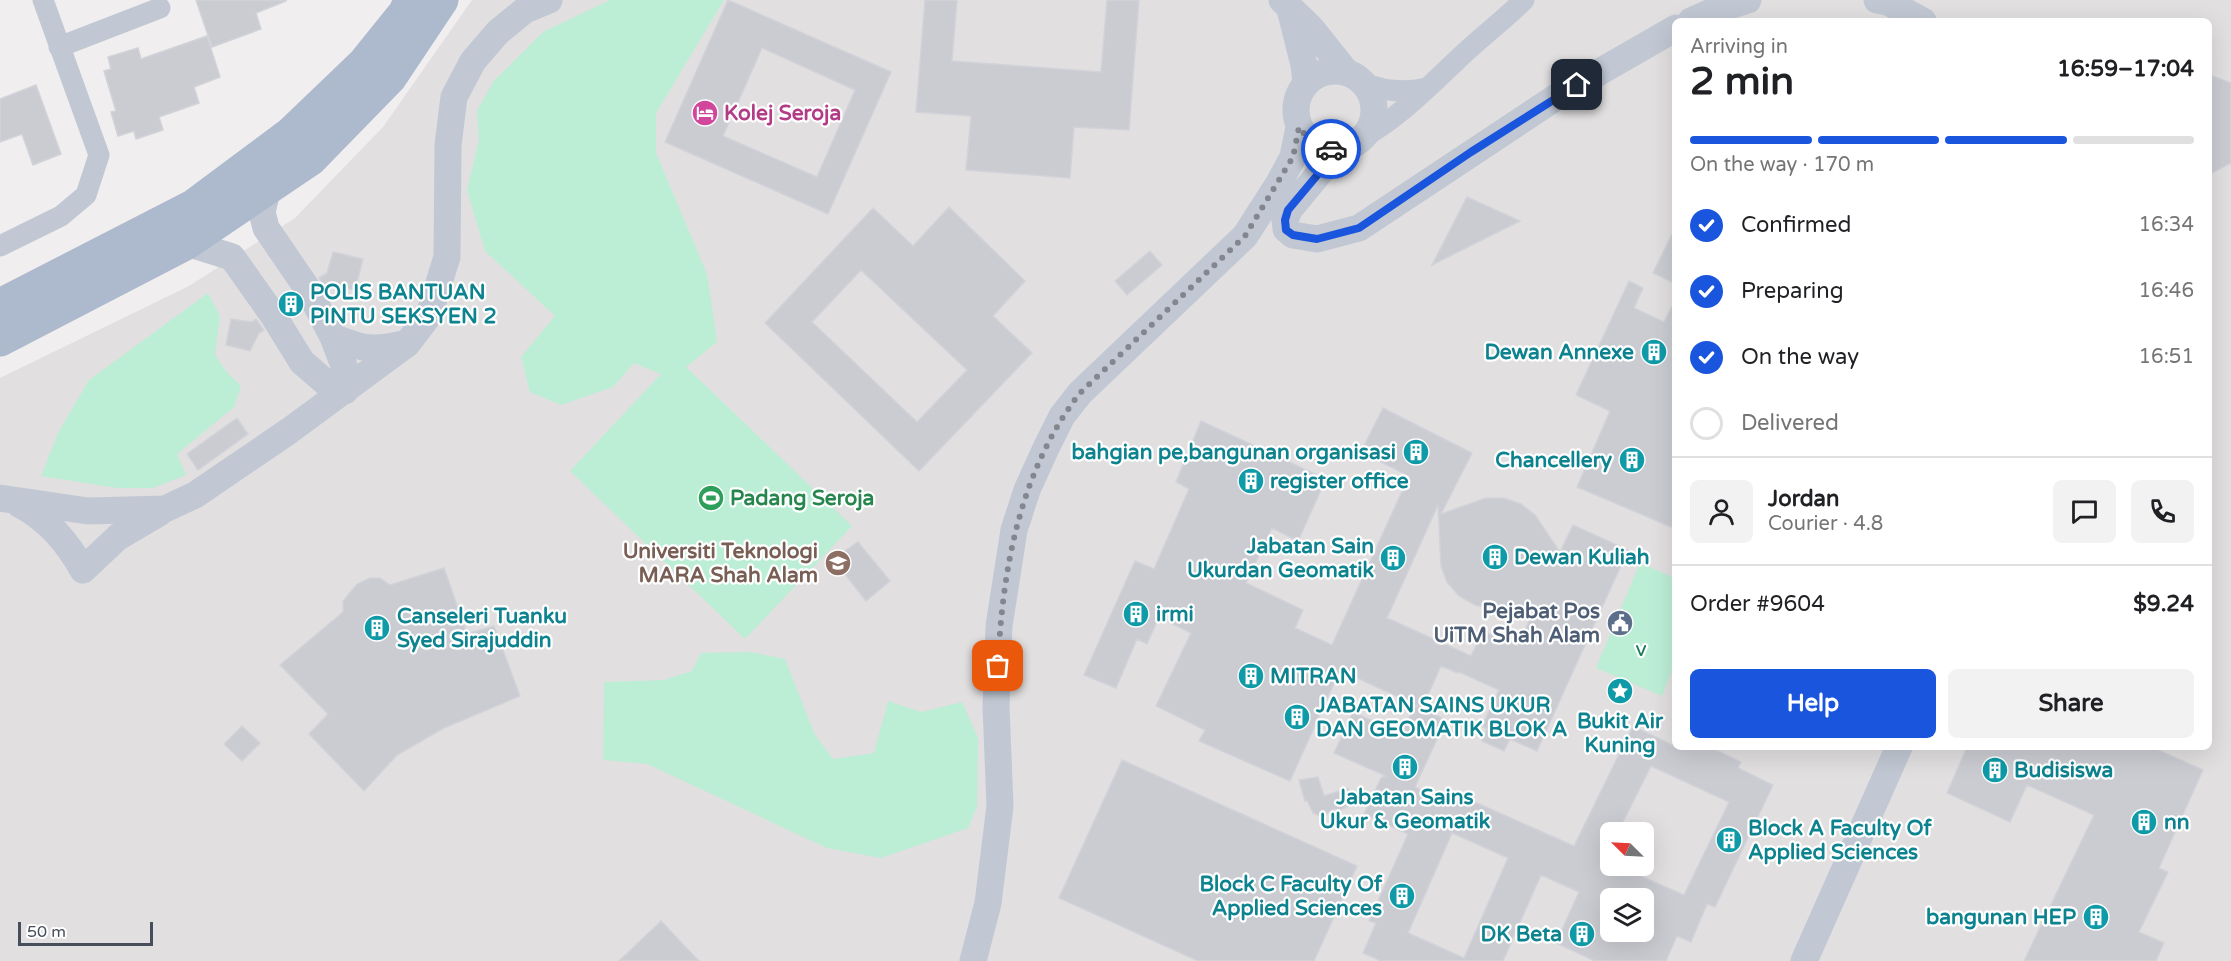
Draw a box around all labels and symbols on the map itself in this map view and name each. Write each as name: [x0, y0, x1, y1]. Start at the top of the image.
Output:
pin: [1551, 59, 1602, 110]
hotel icon: Kolej Seroja: [690, 98, 720, 128]
place label: Kolej Seroja: [724, 101, 841, 126]
courier: [1301, 119, 1361, 179]
place label: POLIS BANTUAN PINTU SEKSYEN 2: [310, 280, 497, 329]
building icon: POLIS BANTUAN PINTU SEKSYEN 2: [276, 289, 306, 319]
building icon: Dewan Annexe: [1639, 337, 1669, 367]
place label: Dewan Annexe: [1484, 340, 1634, 365]
building icon: bahgian pe,bangunan organisasi: [1401, 437, 1431, 467]
place label: bahgian pe,bangunan organisasi: [1072, 440, 1396, 465]
building icon: Chancellery: [1617, 445, 1647, 475]
place label: Chancellery: [1495, 448, 1613, 473]
building icon: register office: [1236, 466, 1266, 496]
place label: register office: [1270, 469, 1409, 494]
sports icon: Padang Seroja: [696, 483, 726, 513]
place label: Padang Seroja: [730, 486, 874, 511]
place label: Jabatan Sain Ukurdan Geomatik: [1187, 534, 1375, 583]
place label: Universiti Teknologi MARA Shah Alam: [623, 539, 818, 588]
building icon: Dewan Kuliah: [1480, 542, 1510, 572]
building icon: Jabatan Sain Ukurdan Geomatik: [1378, 543, 1408, 573]
place label: Dewan Kuliah: [1514, 545, 1650, 570]
school or university icon: Universiti Teknologi MARA Shah Alam: [823, 548, 853, 578]
building icon: irmi: [1121, 599, 1151, 629]
place label: Pejabat Pos UiTM Shah Alam: [1433, 599, 1600, 648]
place label: irmi: [1156, 602, 1194, 627]
place label: Canseleri Tuanku Syed Sirajuddin: [397, 604, 567, 653]
public building icon: Pejabat Pos UiTM Shah Alam: [1605, 608, 1635, 638]
building icon: Canseleri Tuanku Syed Sirajuddin: [362, 613, 392, 643]
park label: v: [1635, 637, 1647, 662]
pin: [972, 640, 1023, 691]
building icon: MITRAN: [1236, 661, 1266, 691]
place label: MITRAN: [1270, 664, 1357, 689]
place icon: Bukit Air Kuning: [1605, 676, 1635, 706]
place label: JABATAN SAINS UKUR DAN GEOMATIK BLOK A: [1315, 693, 1568, 742]
building icon: JABATAN SAINS UKUR DAN GEOMATIK BLOK A: [1282, 702, 1312, 732]
place label: Bukit Air Kuning: [1577, 709, 1664, 758]
building icon: Jabatan Sains Ukur & Geomatik: [1390, 752, 1420, 782]
building icon: Budisiswa: [1980, 755, 2010, 785]
place label: Budisiswa: [2014, 758, 2113, 783]
place label: Jabatan Sains Ukur & Geomatik: [1320, 785, 1491, 834]
building icon: nn: [2129, 807, 2159, 837]
place label: nn: [2164, 810, 2190, 835]
place label: Block A Faculty Of Applied Sciences: [1748, 816, 1933, 865]
north arrow: [1600, 822, 1654, 876]
building icon: Block A Faculty Of Applied Sciences: [1714, 825, 1744, 855]
place label: Block C Faculty Of Applied Sciences: [1200, 872, 1383, 921]
building icon: Block C Faculty Of Applied Sciences: [1387, 881, 1417, 911]
building icon: bangunan HEP: [2081, 902, 2111, 932]
place label: bangunan HEP: [1926, 905, 2076, 930]
scale bar: [18, 919, 153, 946]
building icon: DK Beta: [1567, 919, 1597, 949]
place label: DK Beta: [1481, 922, 1562, 947]

